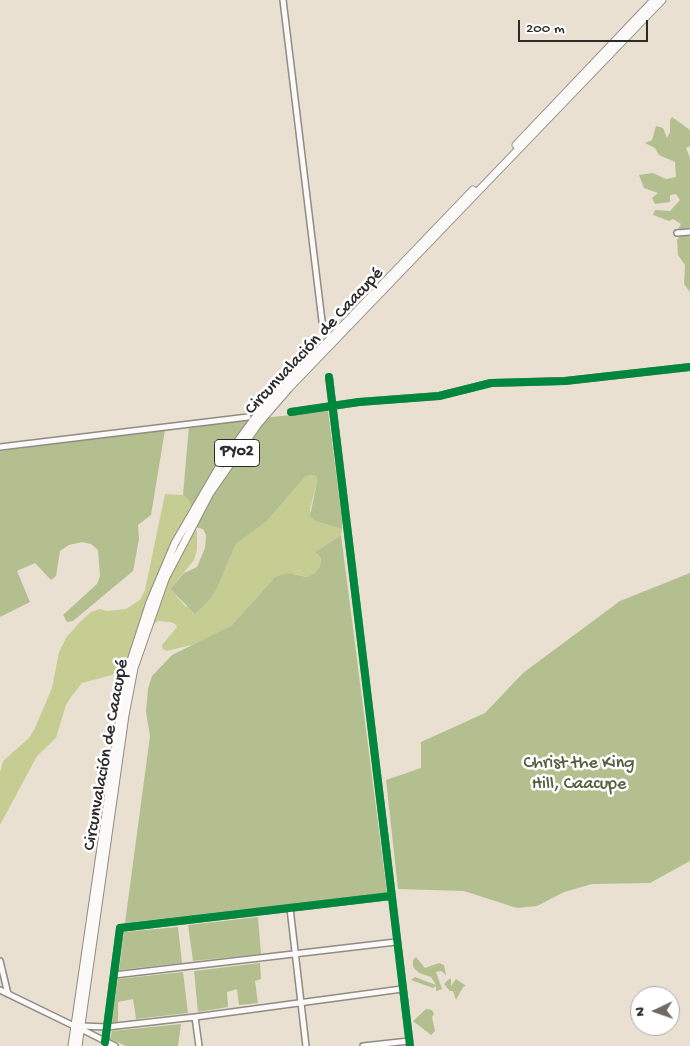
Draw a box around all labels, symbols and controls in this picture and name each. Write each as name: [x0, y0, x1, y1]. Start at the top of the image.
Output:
scale bar: [520, 10, 650, 42]
text: 200 m: [526, 20, 565, 38]
street label: Circunvalación de Caacupé: [241, 264, 389, 420]
road number: PY02: [214, 439, 260, 466]
street label: Circunvalación de Caacupé: [80, 658, 134, 852]
park label: Christ the King Hill, Caacupe: [523, 753, 635, 796]
north arrow: [630, 986, 680, 1036]
text: N: [632, 1007, 649, 1017]

